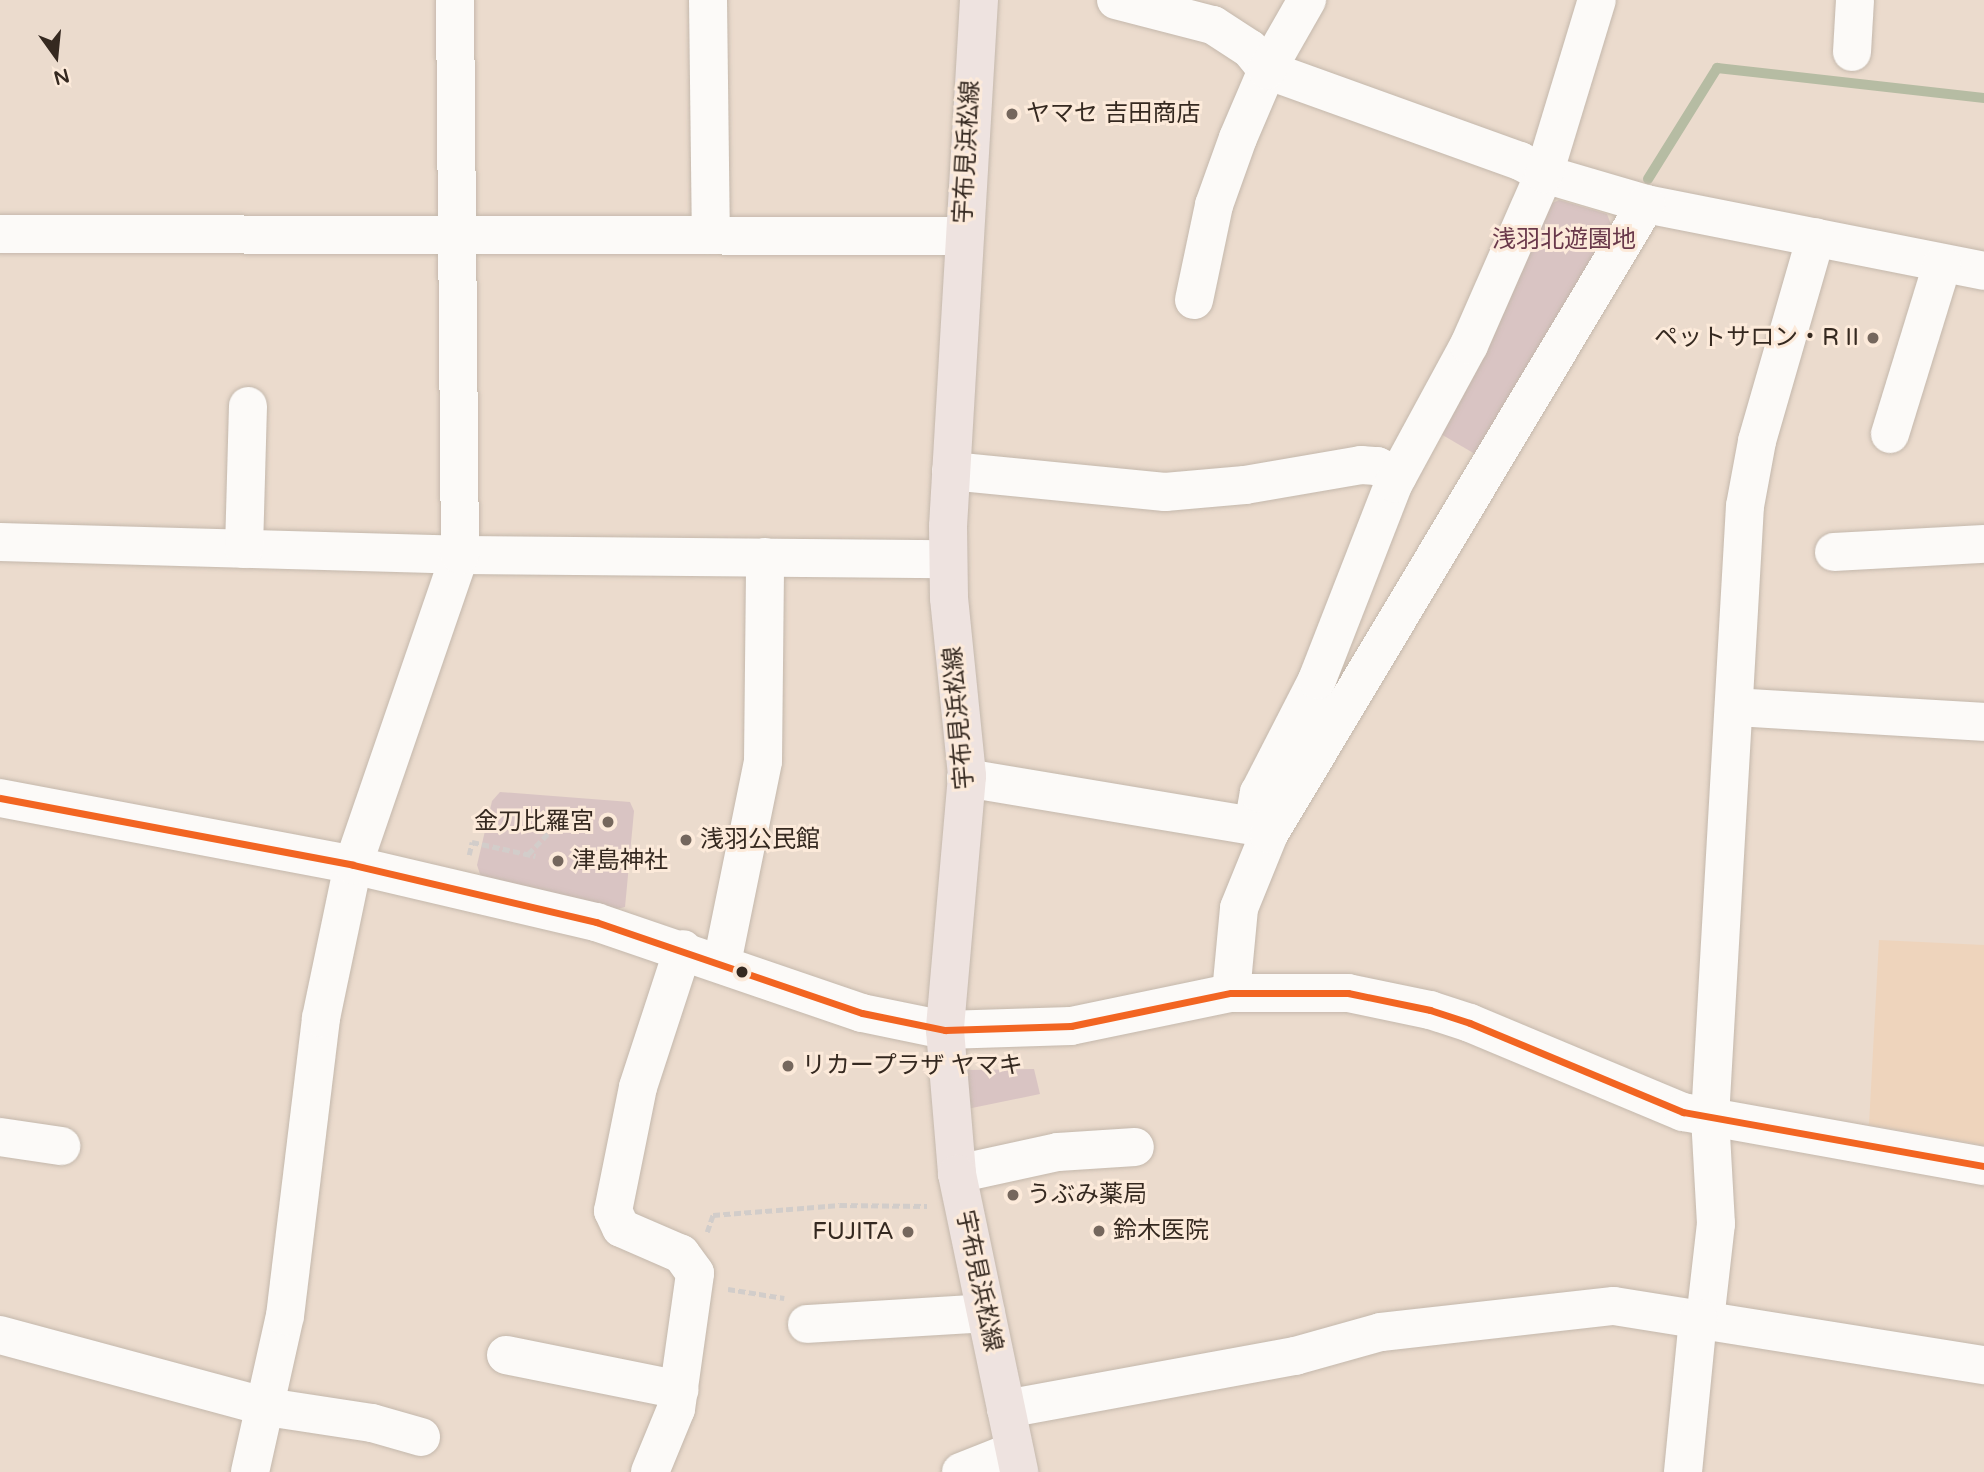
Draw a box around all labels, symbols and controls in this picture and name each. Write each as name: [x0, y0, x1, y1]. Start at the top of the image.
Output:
north arrow: [21, 21, 91, 91]
text: N: [51, 64, 72, 89]
street label: 宇布見浜松線: [949, 79, 985, 225]
place label: ヤマセ 吉田商店: [1026, 100, 1200, 128]
marker: ヤマセ 吉田商店: [1004, 106, 1020, 122]
park label: 浅羽北遊園地: [1492, 226, 1636, 254]
place label: ペットサロン・R II: [1654, 324, 1859, 352]
marker: ペットサロン・R II: [1865, 330, 1881, 346]
street label: 宇布見浜松線: [938, 645, 980, 791]
place label: 金刀比羅宮: [474, 808, 594, 836]
marker: 金刀比羅宮: [600, 814, 616, 830]
place label: 浅羽公民館: [700, 826, 820, 854]
marker: 浅羽公民館: [678, 832, 694, 848]
place label: 津島神社: [572, 847, 668, 875]
marker: 津島神社: [550, 853, 566, 869]
unlabelled marker: [735, 965, 749, 979]
place label: リカープラザ ヤマキ: [802, 1052, 1024, 1080]
marker: リカープラザ ヤマキ: [780, 1058, 796, 1074]
place label: うぶみ薬局: [1027, 1181, 1147, 1209]
marker: うぶみ薬局: [1005, 1187, 1021, 1203]
street label: 宇布見浜松線: [950, 1208, 1008, 1354]
place label: 鈴木医院: [1113, 1217, 1209, 1245]
place label: FUJITA: [812, 1218, 894, 1246]
marker: 鈴木医院: [1091, 1223, 1107, 1239]
marker: FUJITA: [900, 1224, 916, 1240]

